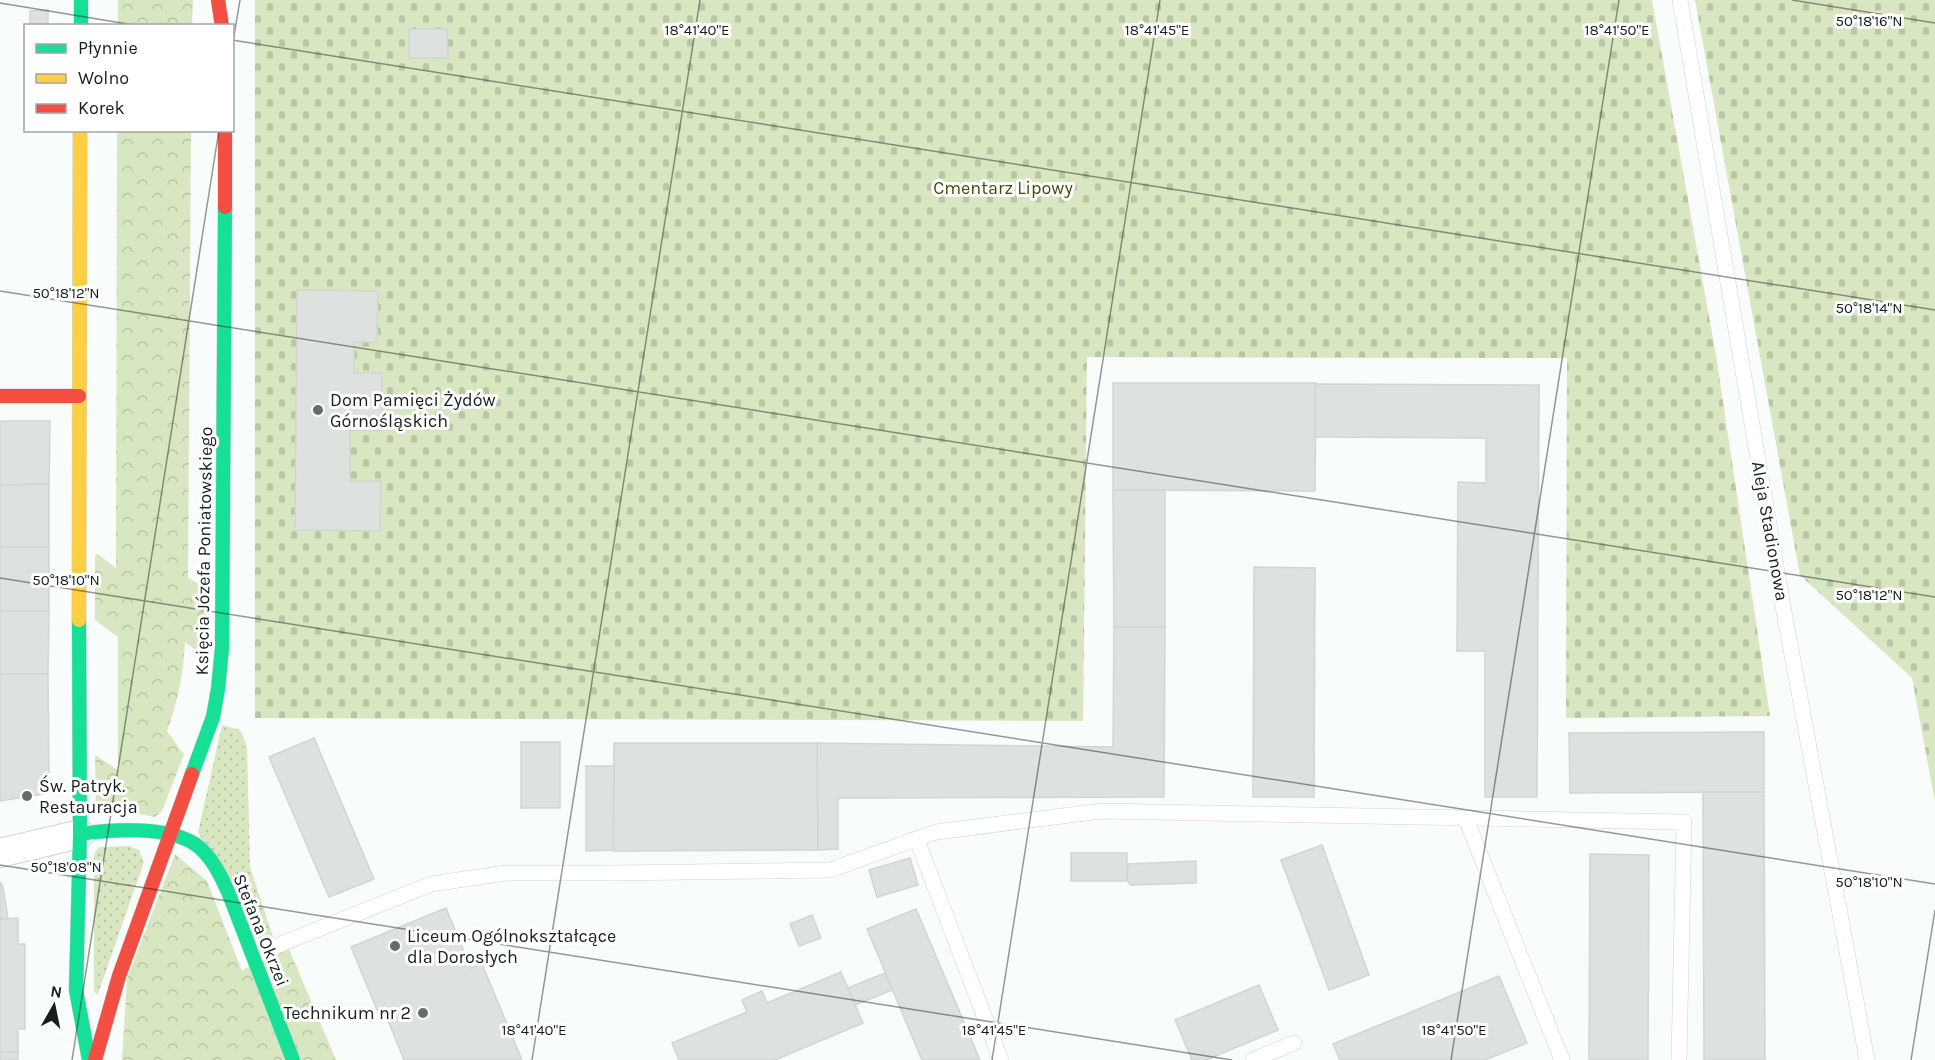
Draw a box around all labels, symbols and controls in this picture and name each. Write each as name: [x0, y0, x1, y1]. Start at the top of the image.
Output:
text: 50°18'16"N: [1835, 12, 1903, 30]
text: 18°41'40"E: [665, 21, 729, 39]
text: 18°41'45"E: [1125, 21, 1189, 39]
text: 18°41'50"E: [1584, 21, 1650, 39]
legend: [24, 24, 234, 132]
text: Płynnie: [78, 37, 138, 59]
text: Wolno: [78, 67, 129, 89]
text: Korek: [78, 97, 125, 119]
park label: Cmentarz Lipowy: [933, 177, 1073, 199]
text: 50°18'12"N: [32, 284, 100, 302]
text: 50°18'14"N: [1836, 299, 1902, 317]
place label: Dom Pamięci Żydów Górnośląskich: [330, 389, 496, 432]
marker: Dom Pamięci Żydów Górnośląskich: [311, 403, 325, 417]
street label: Księcia Józefa Poniatowskiego: [191, 426, 217, 676]
street label: Aleja Stadionowa: [1747, 459, 1793, 603]
text: 50°18'10"N: [32, 571, 100, 589]
text: 50°18'12"N: [1835, 586, 1903, 604]
place label: Św. Patryk. Restauracja: [39, 774, 138, 818]
marker: Św. Patryk. Restauracja: [20, 789, 34, 803]
text: 50°18'08"N: [30, 858, 102, 876]
street label: Stefana Okrzei: [228, 871, 294, 989]
text: 50°18'10"N: [1835, 873, 1903, 891]
place label: Liceum Ogólnokształcące dla Dorosłych: [407, 925, 616, 968]
marker: Liceum Ogólnokształcące dla Dorosłych: [388, 939, 402, 953]
north arrow: [24, 976, 84, 1036]
text: N: [49, 981, 63, 1002]
place label: Technikum nr 2: [283, 1002, 411, 1024]
marker: Technikum nr 2: [416, 1006, 430, 1020]
text: 18°41'40"E: [502, 1021, 566, 1039]
text: 18°41'45"E: [962, 1021, 1026, 1039]
text: 18°41'50"E: [1421, 1021, 1487, 1039]

